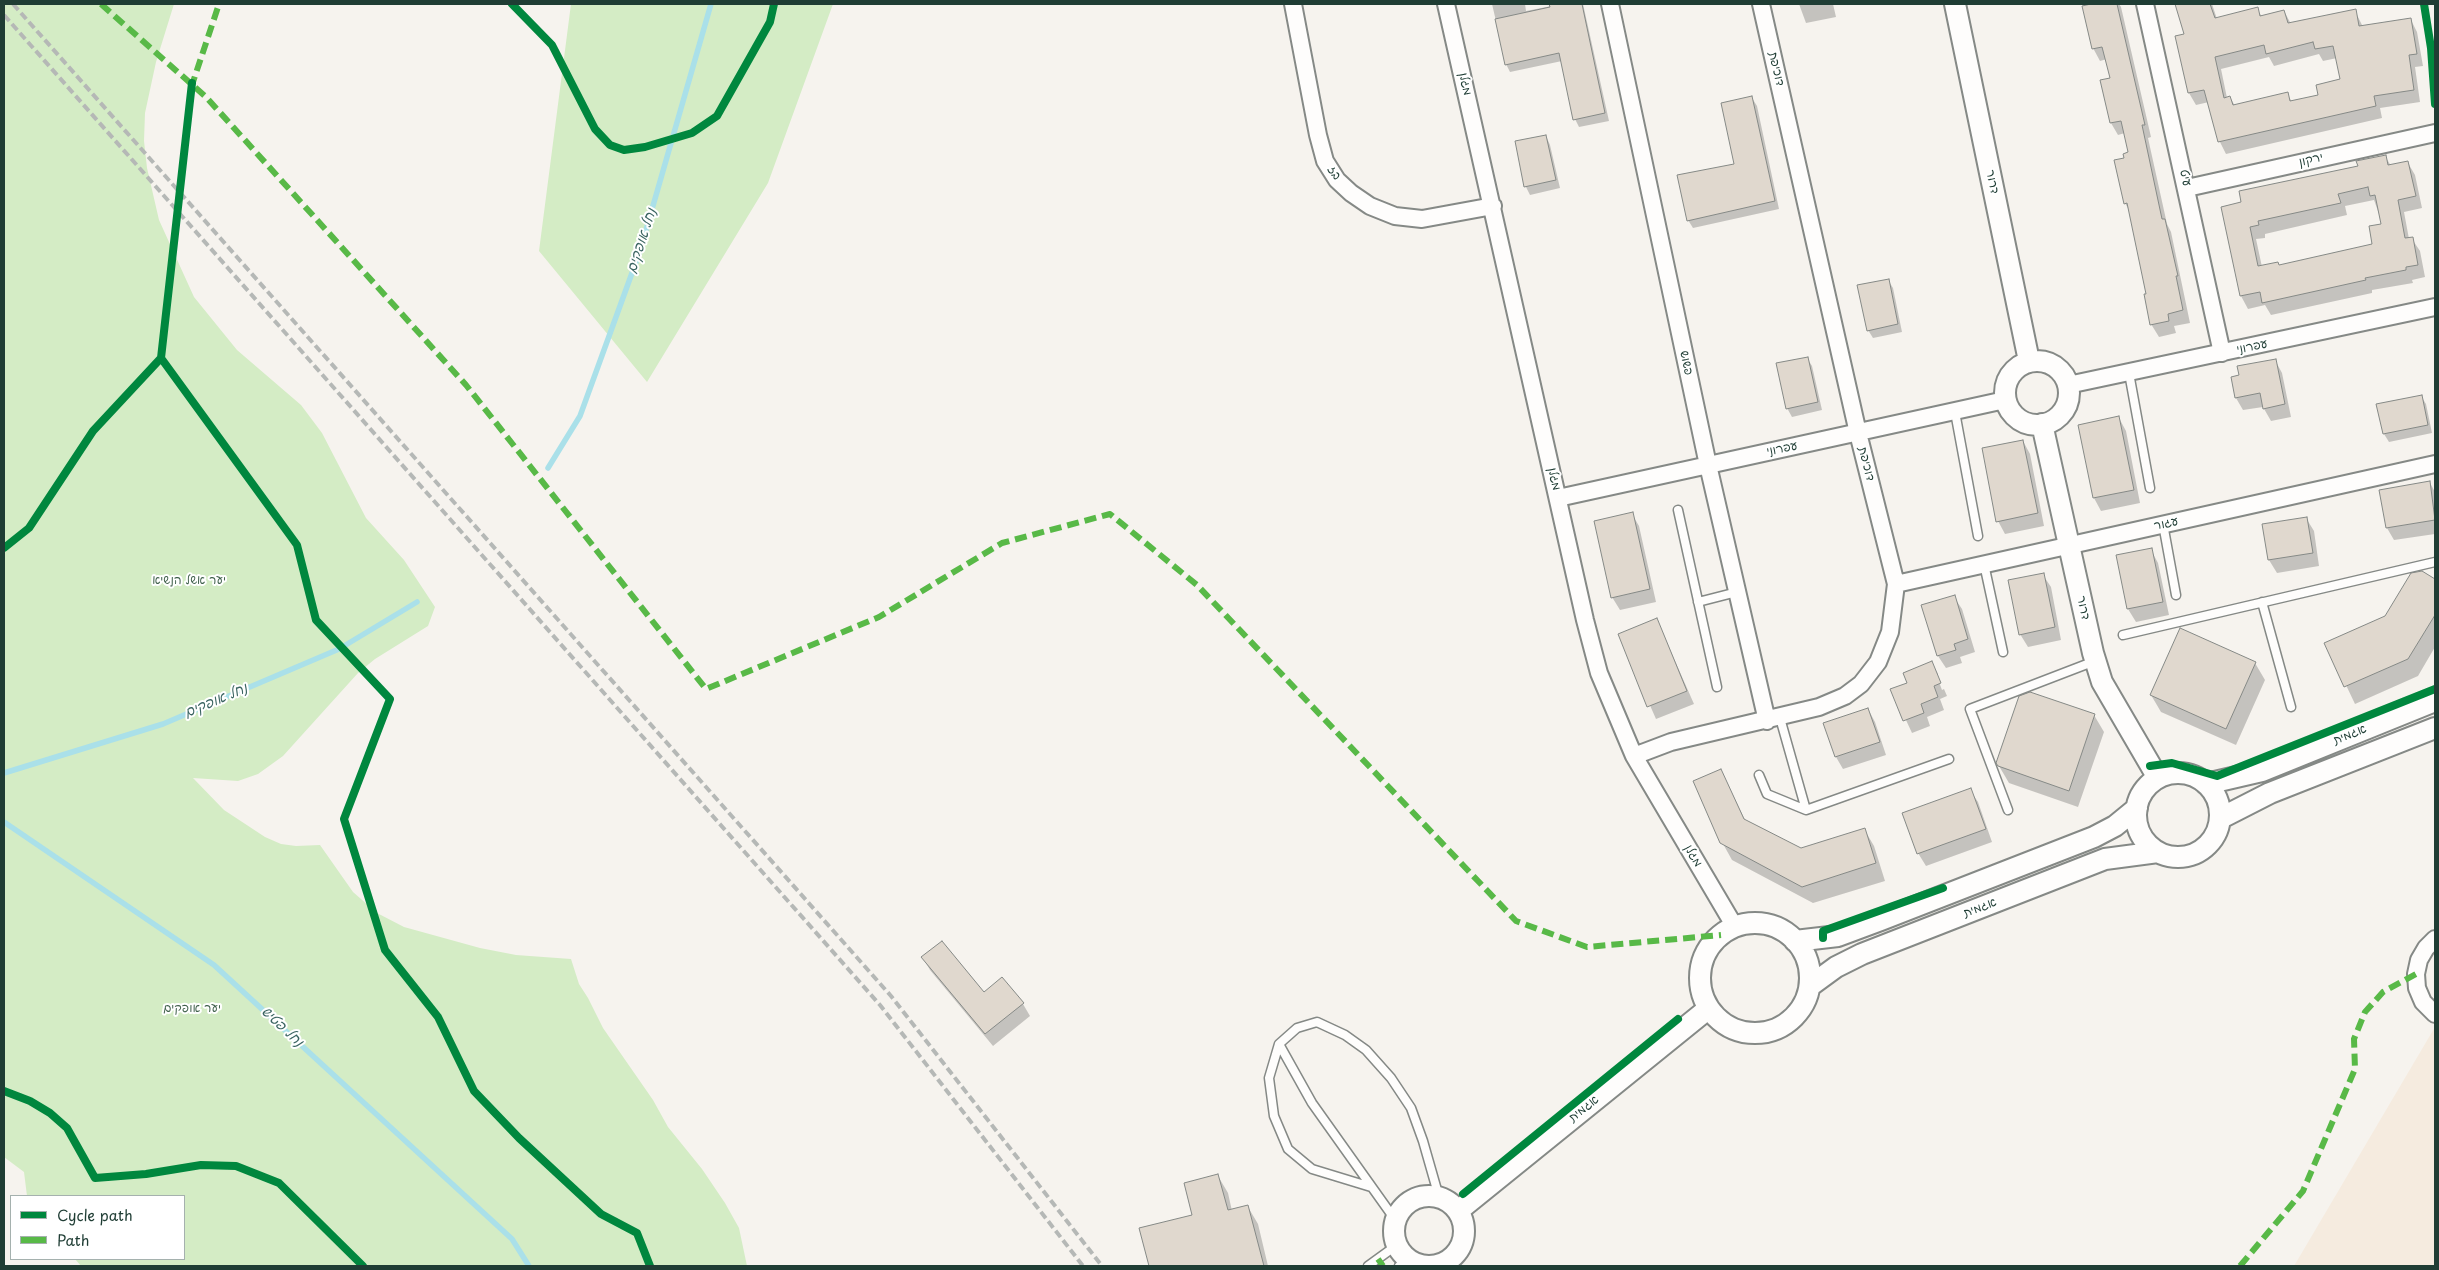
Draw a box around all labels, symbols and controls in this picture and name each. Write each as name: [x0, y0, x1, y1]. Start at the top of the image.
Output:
street label: דוכיפת: [1765, 51, 1787, 87]
street label: מגלן: [1455, 71, 1475, 97]
street label: ירקון: [2297, 150, 2325, 170]
street label: בז: [1324, 163, 1344, 183]
street label: עיט: [2176, 168, 2194, 188]
street label: דרור: [1982, 169, 2002, 195]
water label: נחל אופקים: [624, 207, 660, 275]
street label: עפרוני: [2235, 337, 2269, 357]
street label: פשוש: [1676, 349, 1696, 377]
street label: עפרוני: [1765, 439, 1799, 459]
street label: דוכיפת: [1855, 445, 1877, 483]
street label: מגלן: [1544, 466, 1564, 492]
street label: עגור: [2152, 514, 2180, 534]
park label: יער אשל הנשיא: [152, 574, 226, 588]
street label: דרור: [2073, 595, 2093, 621]
water label: נחל אופקים: [182, 680, 250, 722]
street label: אגמית: [2331, 722, 2369, 748]
street label: מגלן: [1681, 842, 1705, 870]
street label: אגמית: [1961, 895, 1999, 921]
park label: יער אופקים: [163, 1002, 221, 1016]
water label: נחל פטיש: [258, 1003, 306, 1051]
street label: אגמית: [1566, 1093, 1602, 1125]
legend: [10, 1195, 185, 1260]
text: Cycle path: [57, 1203, 133, 1226]
text: Path: [57, 1228, 89, 1251]

